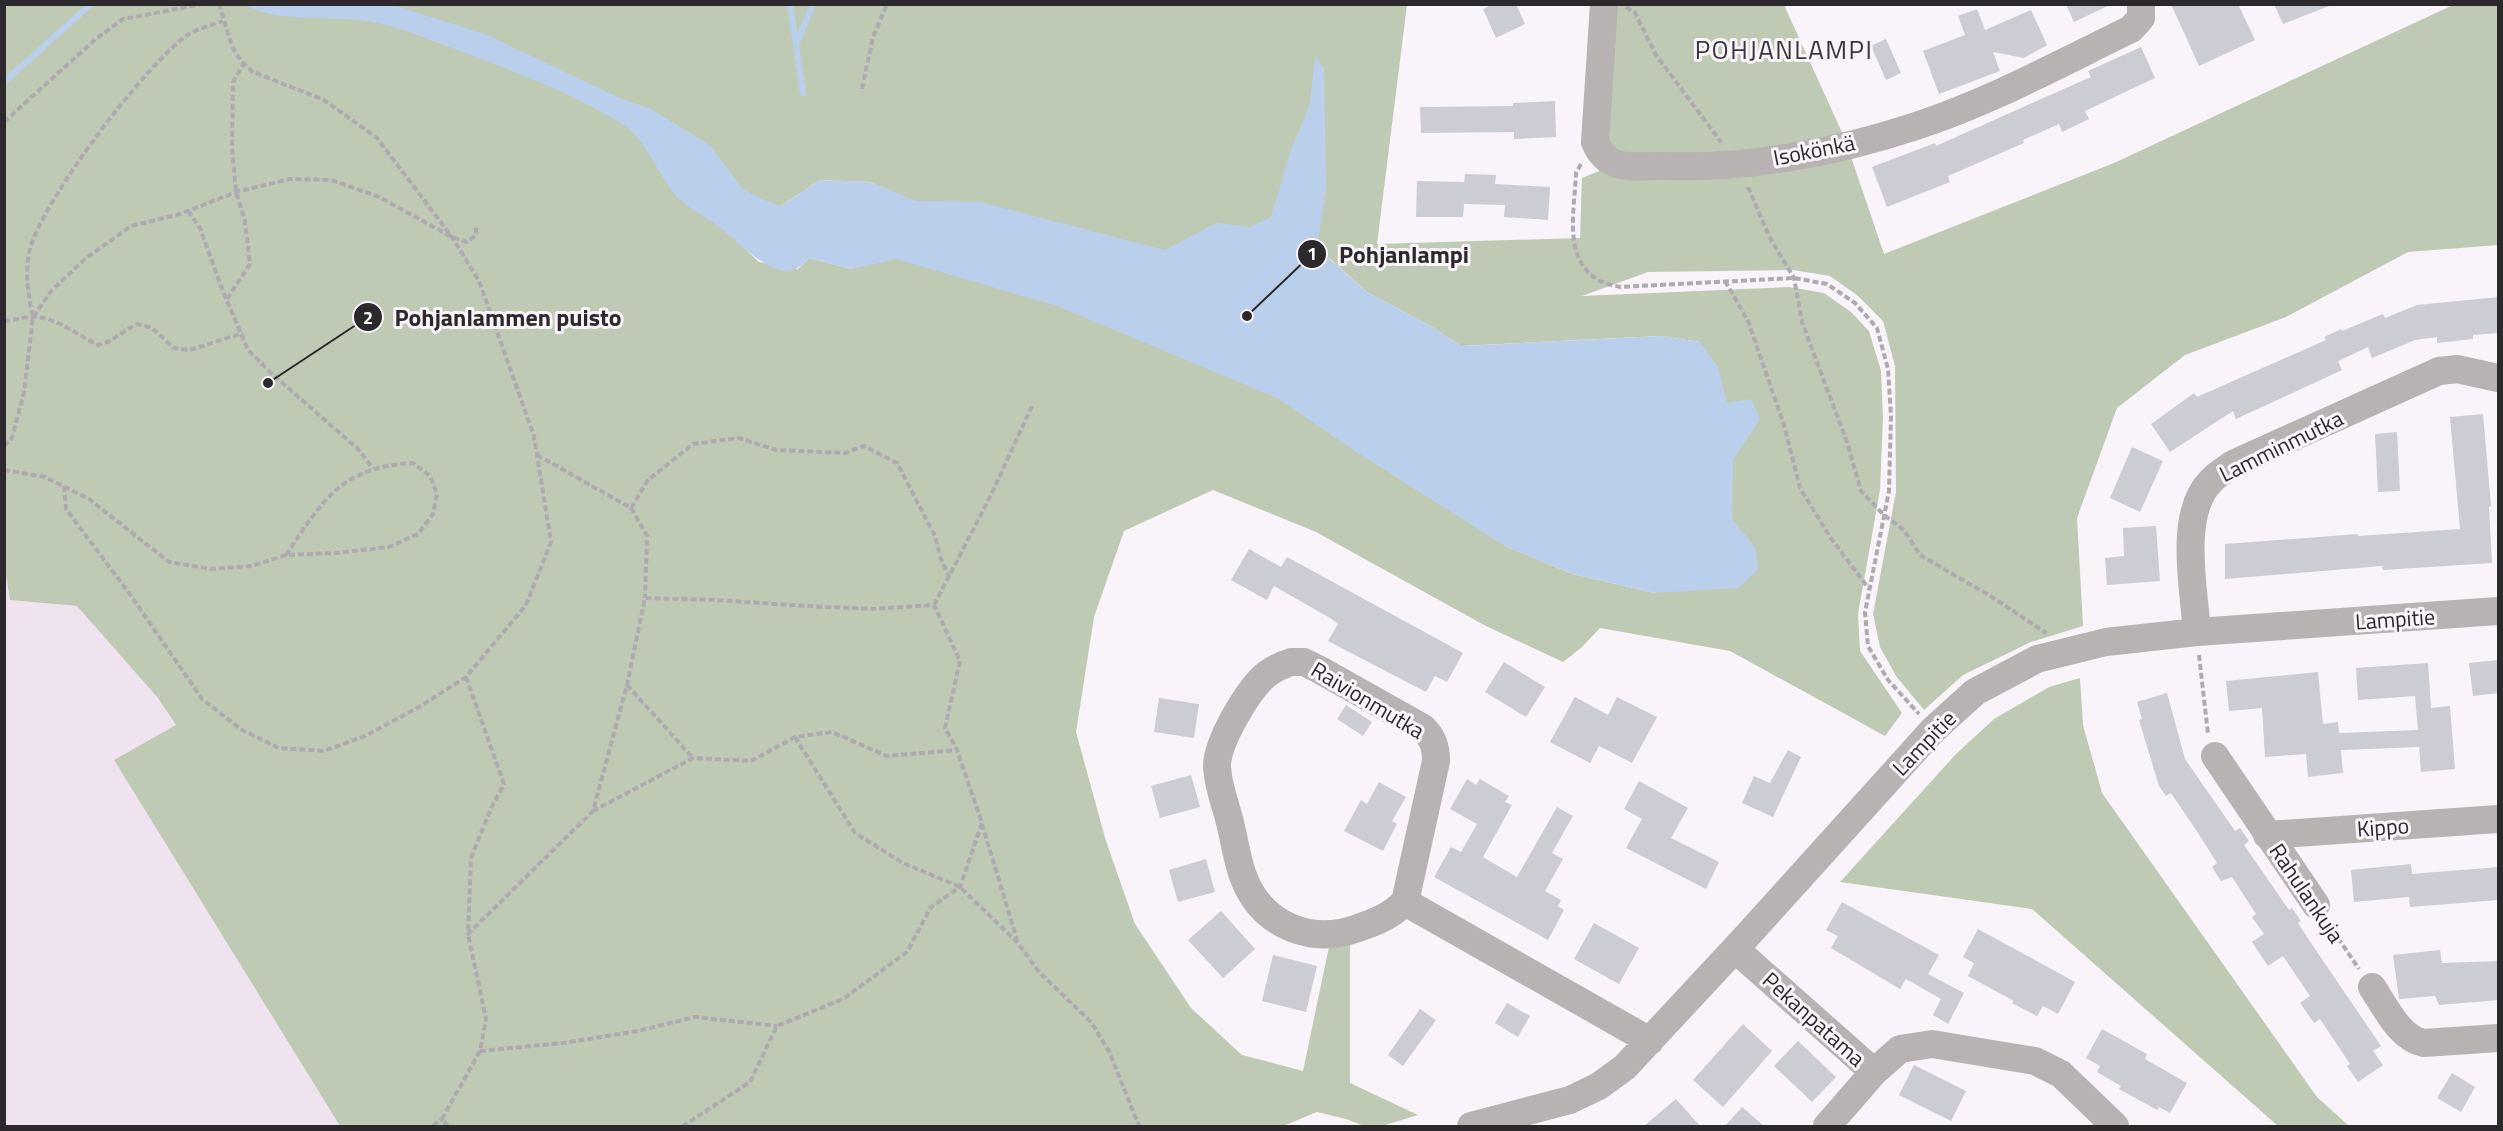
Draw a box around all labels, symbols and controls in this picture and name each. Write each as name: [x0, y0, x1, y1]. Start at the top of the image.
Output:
district label: POHJANLAMPI: [1695, 30, 1873, 69]
street label: Isokönkä: [1770, 125, 1858, 175]
callout: Pohjanlampi: [1297, 233, 1481, 275]
text: Pohjanlampi: [1339, 236, 1469, 272]
text: 1: [1307, 240, 1317, 267]
callout: Pohjanlammen puisto: [353, 296, 634, 338]
text: Pohjanlammen puisto: [394, 299, 622, 335]
text: 2: [363, 304, 373, 331]
street label: Lamminmutka: [2213, 401, 2349, 491]
street label: Lampitie: [2354, 599, 2436, 639]
street label: Raivionmutka: [1305, 653, 1431, 747]
street label: Lampitie: [1884, 702, 1964, 784]
street label: Kippo: [2356, 808, 2410, 846]
street label: Rahulankuja: [2261, 836, 2353, 950]
street label: Pekanpatama: [1755, 963, 1873, 1075]

